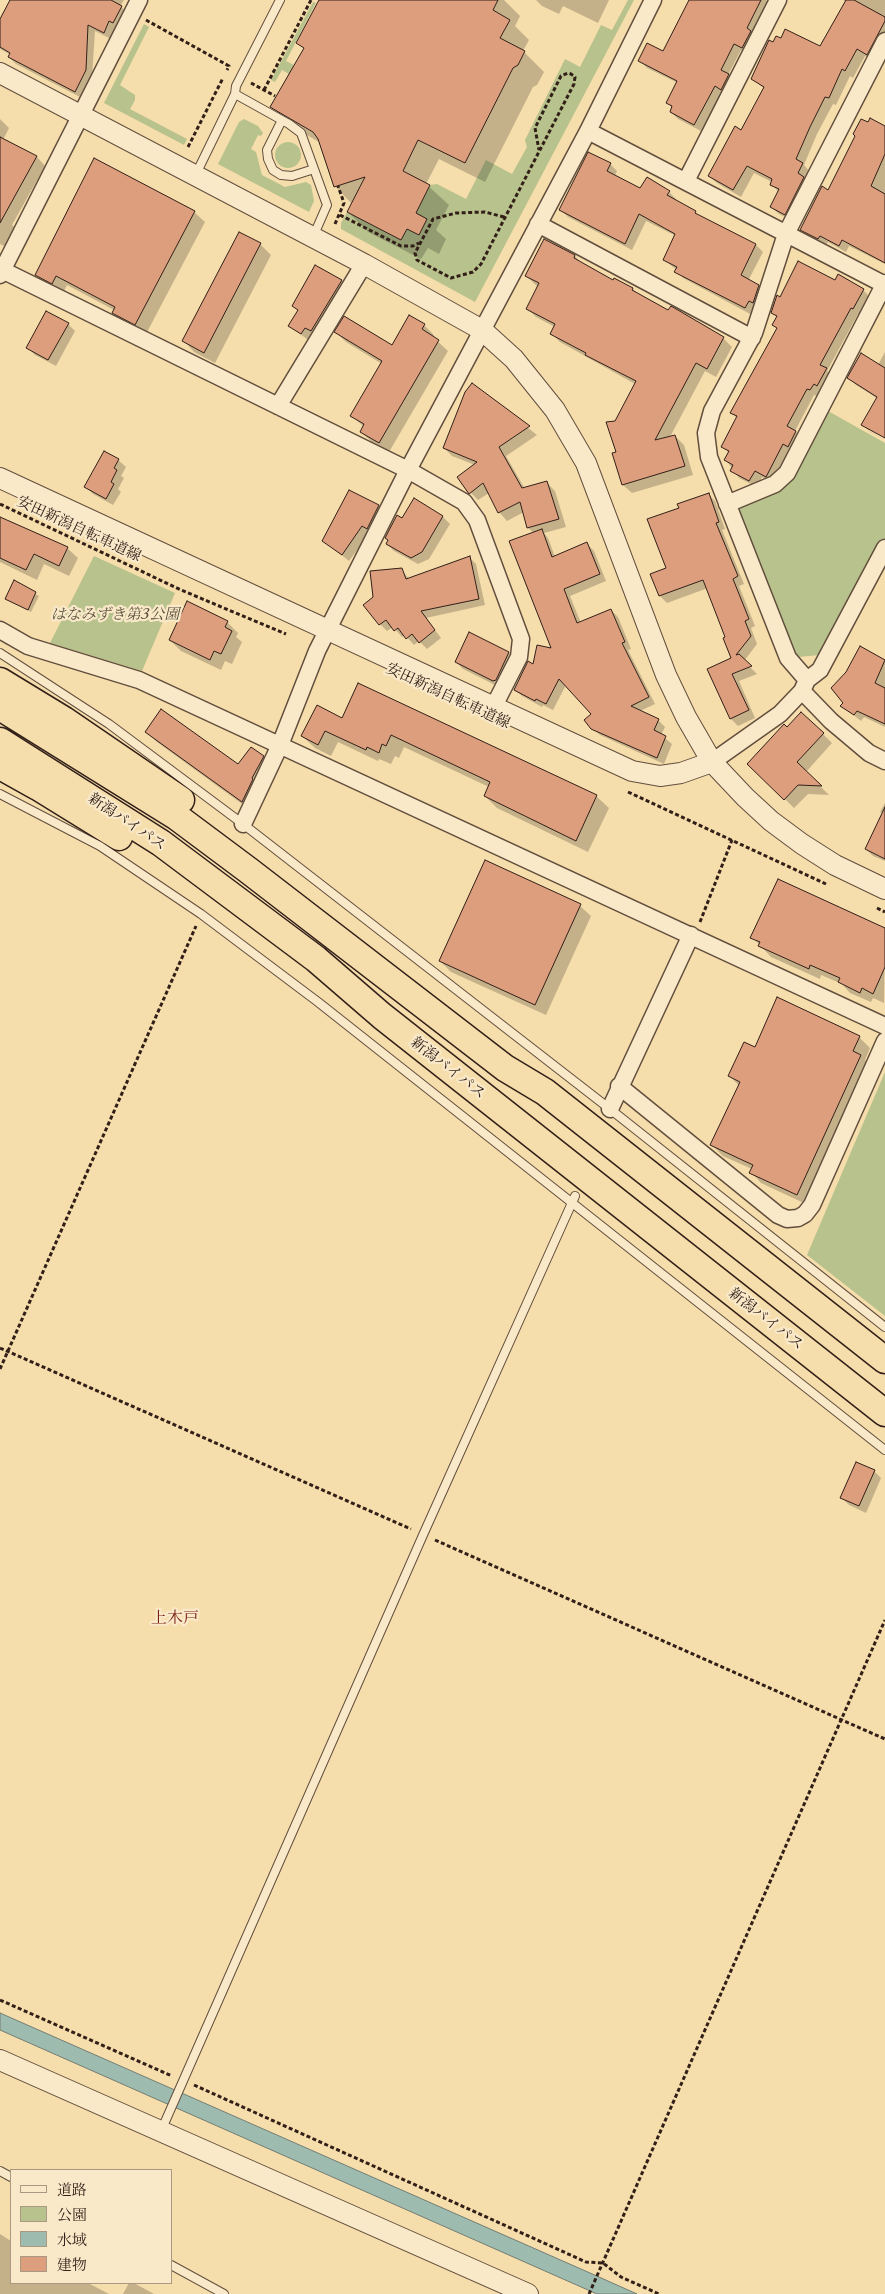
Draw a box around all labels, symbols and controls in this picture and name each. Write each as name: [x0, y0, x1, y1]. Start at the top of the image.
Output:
street label: 安田新潟自転車道線: [14, 492, 144, 566]
park label: はなみずき第3公園: [51, 606, 179, 624]
street label: 安田新潟自転車道線: [383, 659, 513, 733]
street label: 新潟バイパス: [85, 789, 169, 855]
street label: 新潟バイパス: [407, 1033, 489, 1103]
street label: 新潟バイパス: [725, 1284, 807, 1354]
district label: 上木戸: [151, 1608, 199, 1628]
legend: [10, 2169, 172, 2284]
text: 道路: [57, 2180, 87, 2199]
text: 公園: [57, 2205, 87, 2224]
text: 水域: [57, 2230, 87, 2249]
text: 建物: [57, 2255, 87, 2274]

